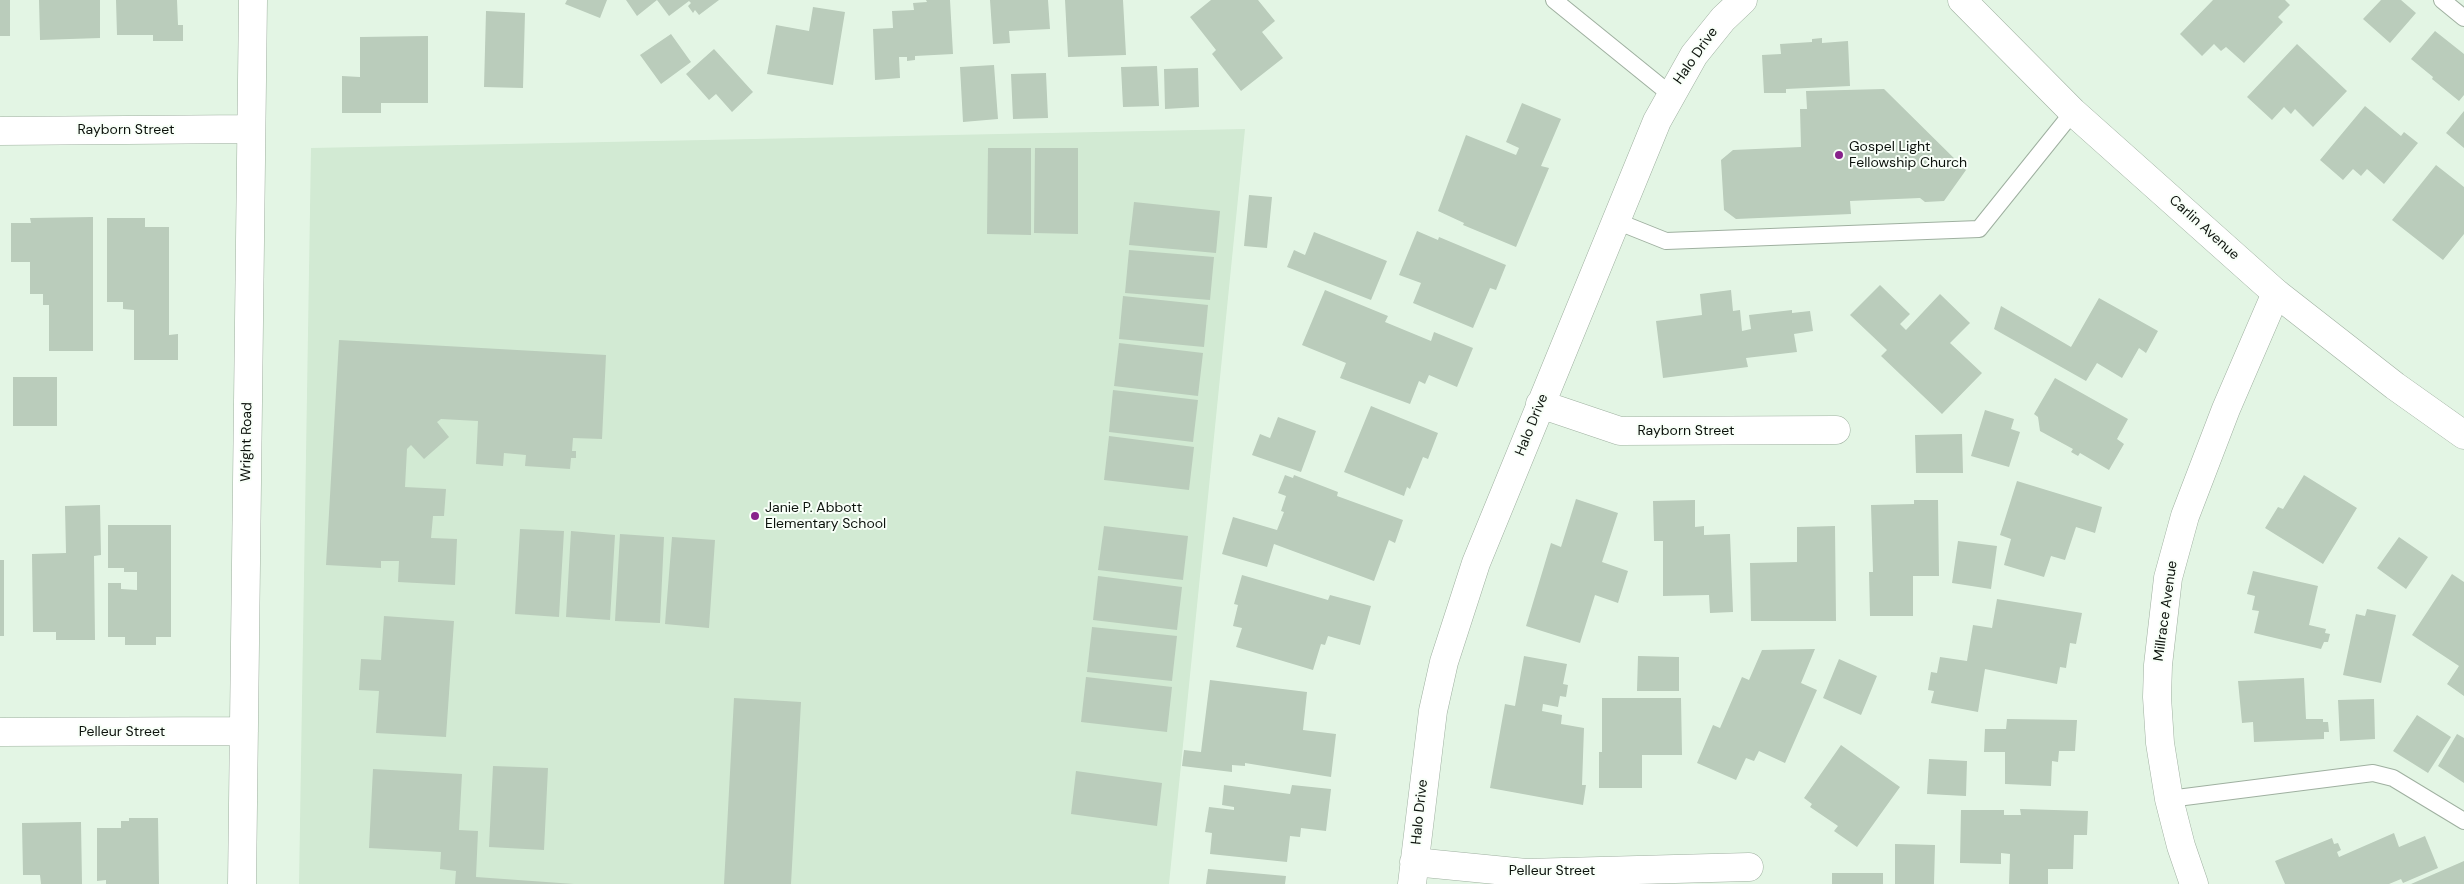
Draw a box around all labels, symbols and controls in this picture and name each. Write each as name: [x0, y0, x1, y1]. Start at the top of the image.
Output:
street label: Halo Drive: [1670, 24, 1722, 88]
street label: Rayborn Street: [78, 122, 174, 138]
place label: Gospel Light Fellowship Church: [1849, 139, 1967, 172]
marker: Gospel Light Fellowship Church: [1833, 149, 1845, 161]
street label: Carlin Avenue: [2165, 192, 2243, 264]
street label: Halo Drive: [1512, 392, 1552, 458]
street label: Wright Road: [238, 402, 256, 482]
street label: Rayborn Street: [1638, 423, 1734, 439]
place label: Janie P. Abbott Elementary School: [765, 500, 886, 532]
marker: Janie P. Abbott Elementary School: [749, 510, 761, 522]
street label: Millrace Avenue: [2151, 560, 2181, 662]
street label: Pelleur Street: [79, 724, 165, 740]
street label: Halo Drive: [1408, 779, 1432, 845]
street label: Pelleur Street: [1509, 863, 1595, 879]

